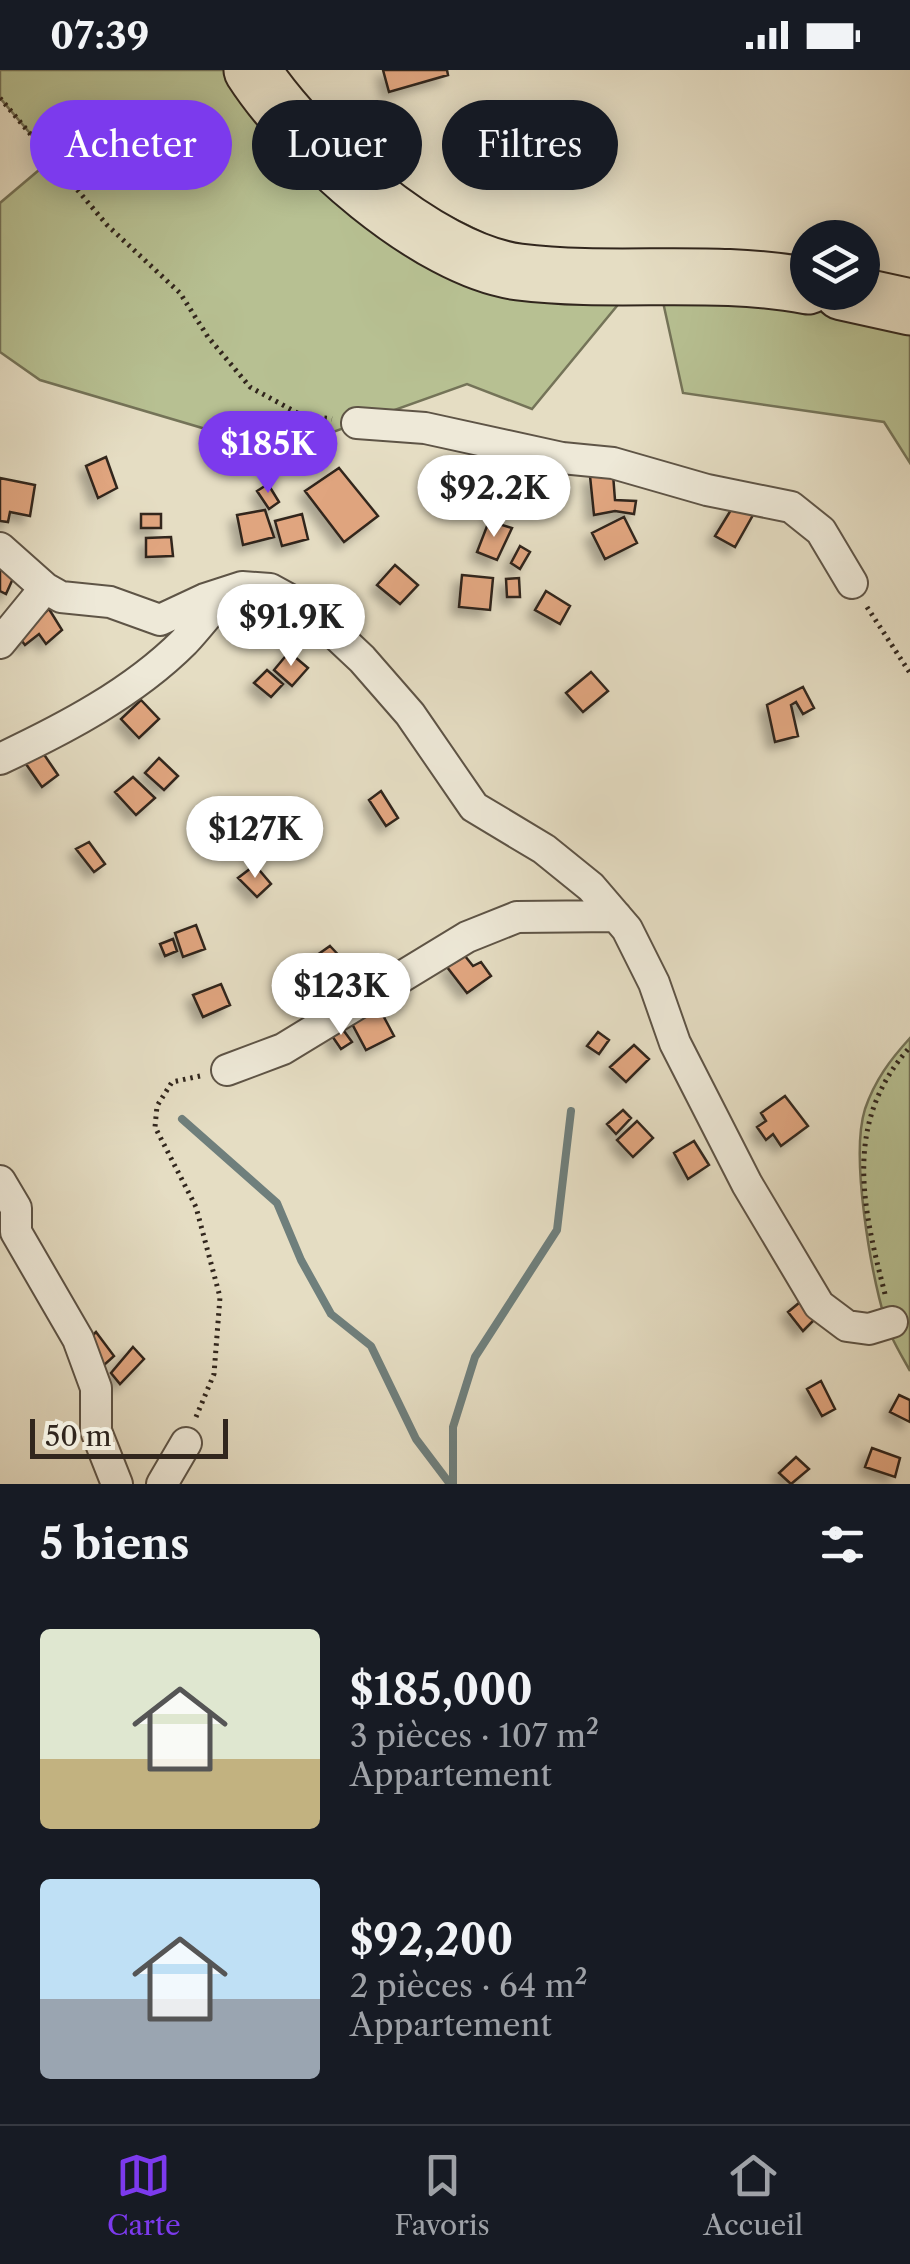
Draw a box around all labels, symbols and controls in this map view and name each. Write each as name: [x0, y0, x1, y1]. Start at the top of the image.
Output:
text: 07:39: [50, 12, 149, 59]
chip: Acheter: [30, 100, 232, 190]
chip: Louer: [252, 100, 422, 190]
chip: Filtres: [442, 100, 618, 190]
map controls: [790, 220, 880, 310]
button: layers: [790, 220, 880, 310]
pin: $185K: [198, 411, 338, 496]
text: $185K: [220, 424, 316, 463]
pin: $92.2K: [413, 455, 575, 540]
text: $92.2K: [439, 468, 549, 507]
pin: $91.9K: [210, 584, 372, 669]
text: $91.9K: [239, 597, 343, 636]
pin: $127K: [185, 796, 325, 881]
text: $127K: [208, 809, 302, 848]
pin: $123K: [271, 953, 411, 1038]
text: $123K: [294, 966, 388, 1005]
scale bar: [30, 1414, 228, 1458]
text: 50 m: [45, 1419, 112, 1453]
icon: filters: [815, 1517, 870, 1572]
text: 5 biens: [40, 1518, 189, 1570]
text: $185,000: [350, 1664, 533, 1716]
icon: home: [120, 1669, 240, 1789]
text: 3 pièces · 107 m²: [350, 1716, 599, 1755]
text: Appartement: [350, 1755, 552, 1794]
text: $92,200: [350, 1914, 513, 1966]
icon: home: [120, 1919, 240, 2039]
text: 2 pièces · 64 m²: [350, 1966, 588, 2005]
text: Appartement: [350, 2005, 552, 2044]
tab: Carte: [107, 2148, 181, 2242]
tab: Favoris: [394, 2148, 490, 2242]
tab: Accueil: [704, 2148, 803, 2242]

